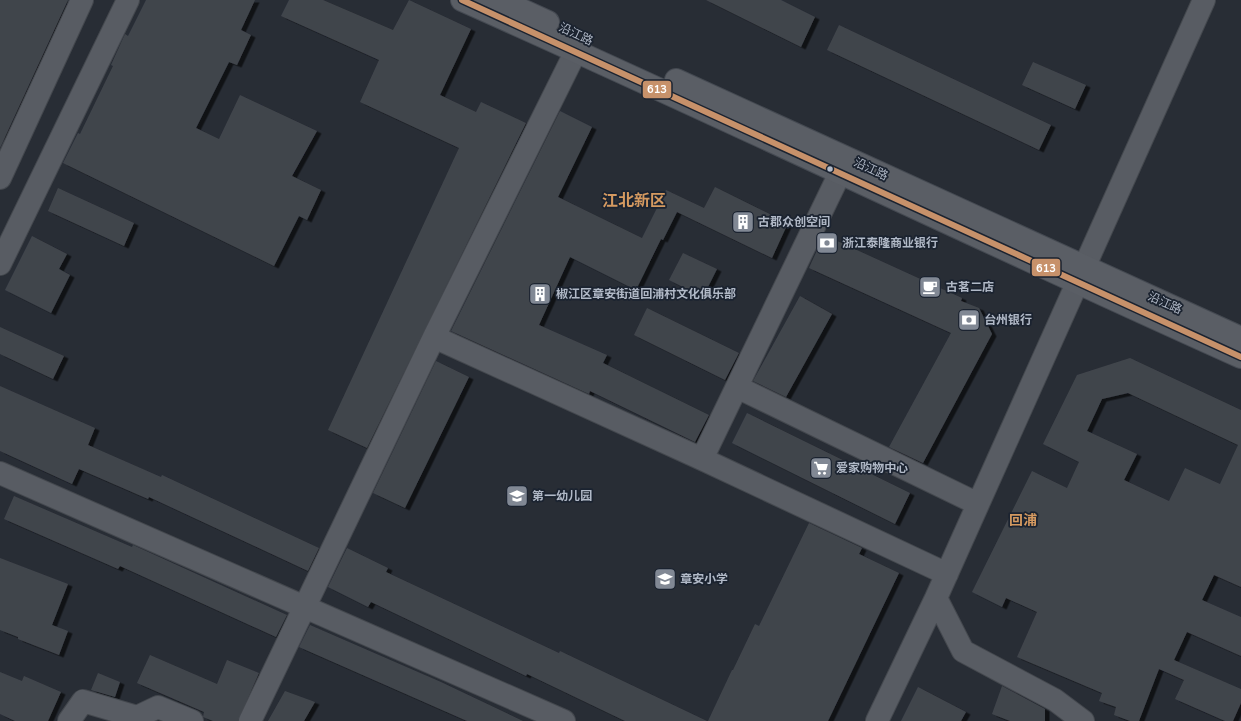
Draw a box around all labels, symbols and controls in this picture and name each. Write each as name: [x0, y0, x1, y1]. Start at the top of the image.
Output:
street label: 沿江路: [556, 19, 596, 49]
line badge: 613: [642, 80, 672, 99]
text: 613: [647, 82, 667, 97]
street label: 沿江路: [851, 154, 891, 184]
unlabelled marker: [825, 164, 835, 174]
district label: 江北新区: [602, 190, 666, 212]
building icon: 古郡众创空间: [730, 209, 756, 235]
place label: 古郡众创空间: [758, 214, 830, 230]
bank icon: 浙江泰隆商业银行: [814, 230, 840, 256]
place label: 浙江泰隆商业银行: [842, 235, 938, 251]
line badge: 613: [1031, 258, 1061, 277]
text: 613: [1036, 261, 1056, 276]
cafe icon: 古茗二店: [917, 274, 943, 300]
place label: 古茗二店: [946, 279, 994, 295]
building icon: 椒江区章安街道回浦村文化俱乐部: [527, 281, 553, 307]
place label: 椒江区章安街道回浦村文化俱乐部: [556, 286, 736, 302]
street label: 沿江路: [1145, 288, 1185, 318]
bank icon: 台州银行: [956, 307, 982, 333]
place label: 台州银行: [984, 312, 1032, 328]
supermarket icon: 爱家购物中心: [808, 455, 834, 481]
place label: 爱家购物中心: [836, 460, 908, 476]
school or university icon: 第一幼儿园: [504, 483, 530, 509]
place label: 第一幼儿园: [532, 488, 592, 504]
district label: 回浦: [1009, 511, 1037, 530]
school or university icon: 章安小学: [652, 566, 678, 592]
place label: 章安小学: [680, 571, 728, 587]

